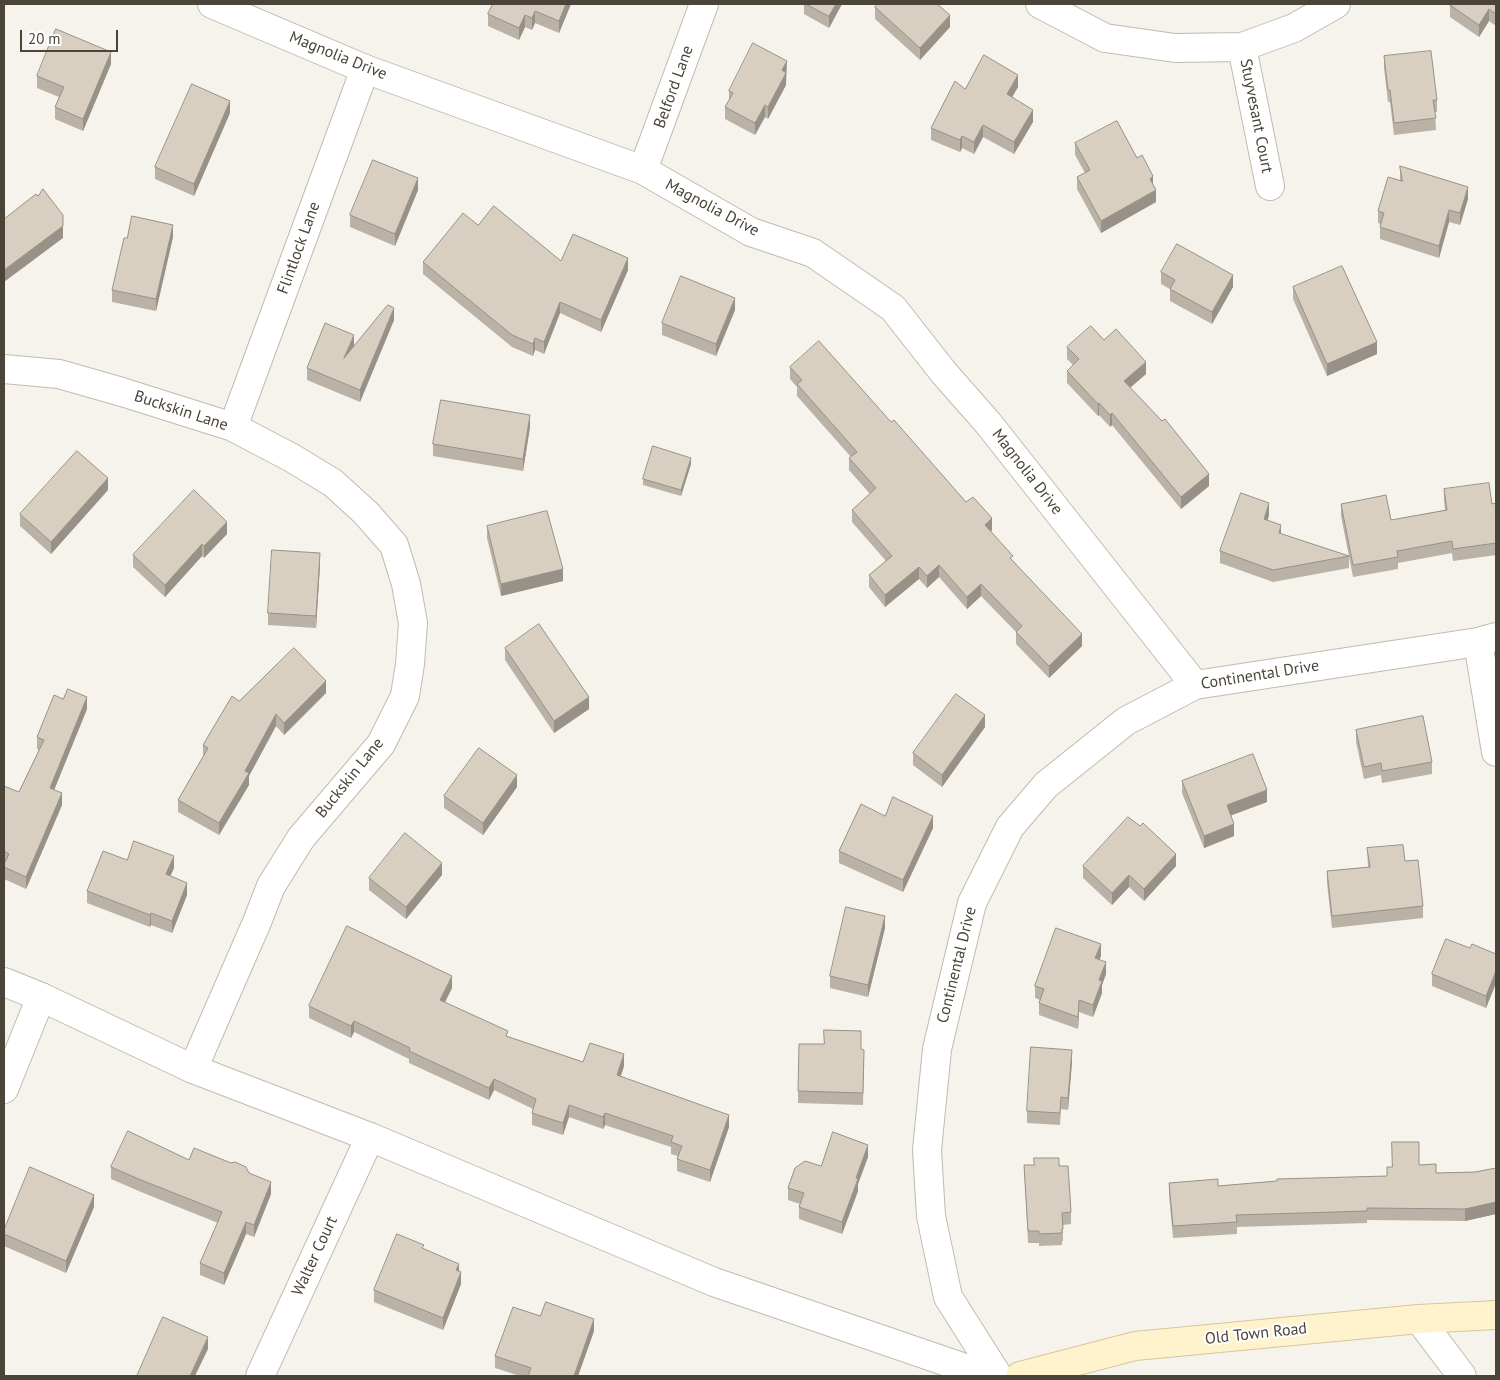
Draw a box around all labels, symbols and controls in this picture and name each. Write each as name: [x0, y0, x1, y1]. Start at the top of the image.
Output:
scale bar: [22, 20, 120, 52]
street label: Magnolia Drive: [286, 28, 390, 84]
text: 20 m: [28, 29, 61, 48]
street label: Belford Lane: [650, 43, 698, 131]
street label: Stuyvesant Court: [1236, 57, 1276, 175]
street label: Magnolia Drive: [662, 175, 762, 241]
street label: Flintlock Lane: [273, 199, 325, 297]
street label: Buckskin Lane: [132, 387, 230, 435]
street label: Magnolia Drive: [988, 425, 1066, 519]
street label: Continental Drive: [1200, 656, 1320, 694]
street label: Buckskin Lane: [312, 734, 388, 822]
street label: Continental Drive: [933, 905, 981, 1025]
street label: Walter Court: [288, 1213, 342, 1299]
street label: Old Town Road: [1204, 1319, 1308, 1349]

